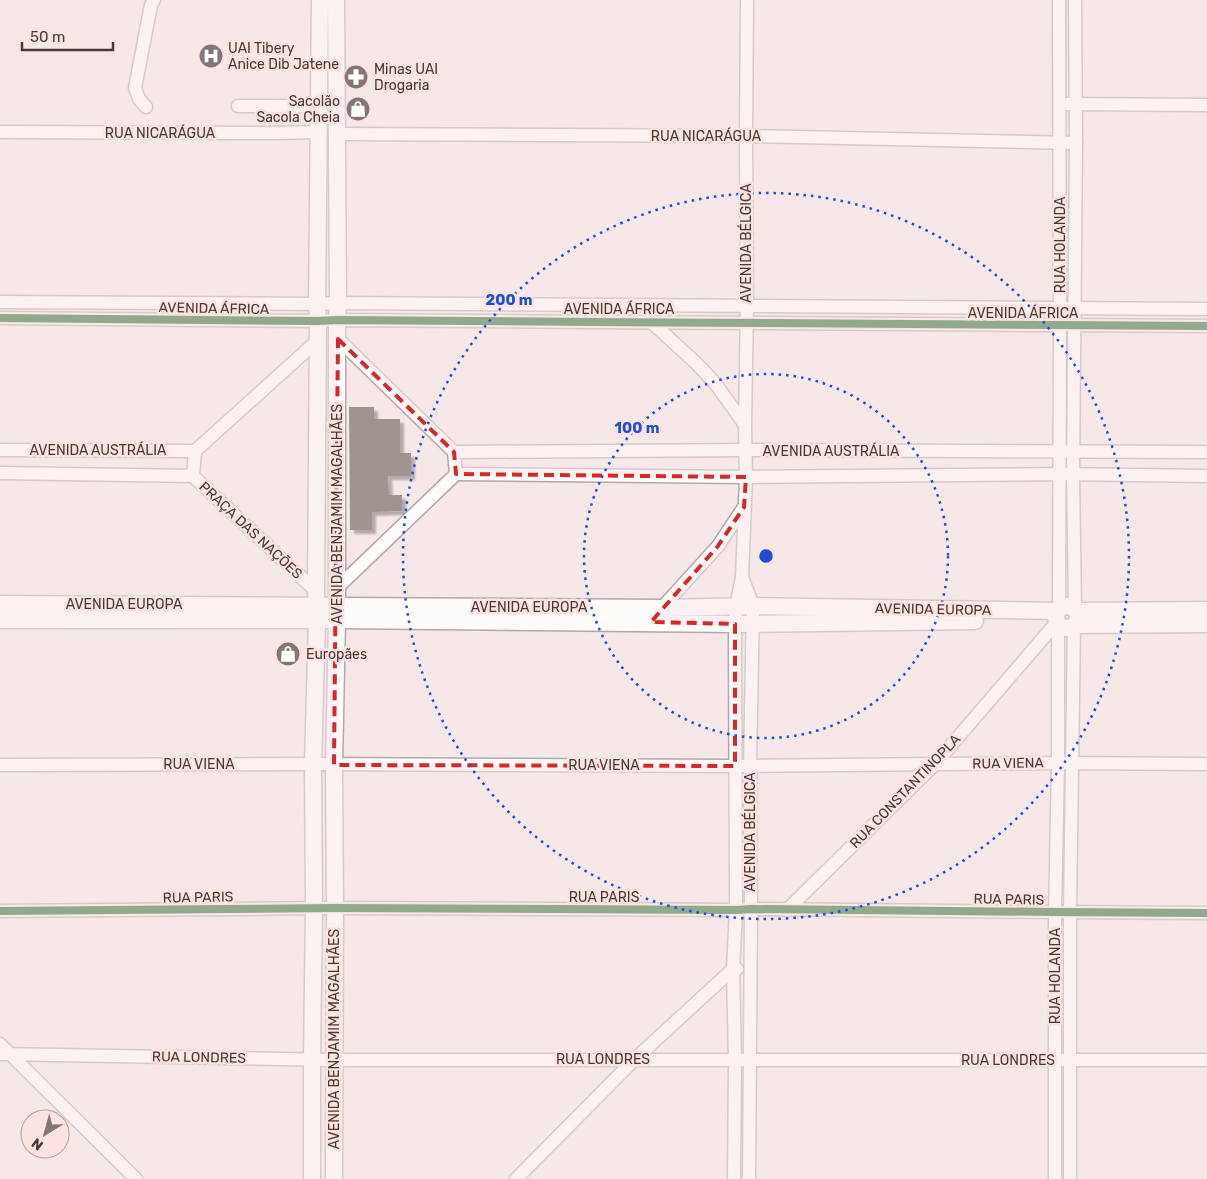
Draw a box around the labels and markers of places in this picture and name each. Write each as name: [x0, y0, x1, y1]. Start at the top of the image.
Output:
place label: UAI Tibery Anice Dib Jatene: [228, 40, 339, 73]
hospital icon: UAI Tibery Anice Dib Jatene: [198, 43, 224, 69]
place label: Minas UAI Drogaria: [374, 61, 438, 94]
pharmacy icon: Minas UAI Drogaria: [343, 64, 369, 90]
place label: Sacolão Sacola Cheia: [256, 93, 340, 126]
shop icon: Sacolão Sacola Cheia: [345, 96, 371, 122]
centre of rings: [757, 547, 775, 565]
shop icon: Europães: [275, 641, 301, 667]
place label: Europães: [306, 646, 367, 663]

